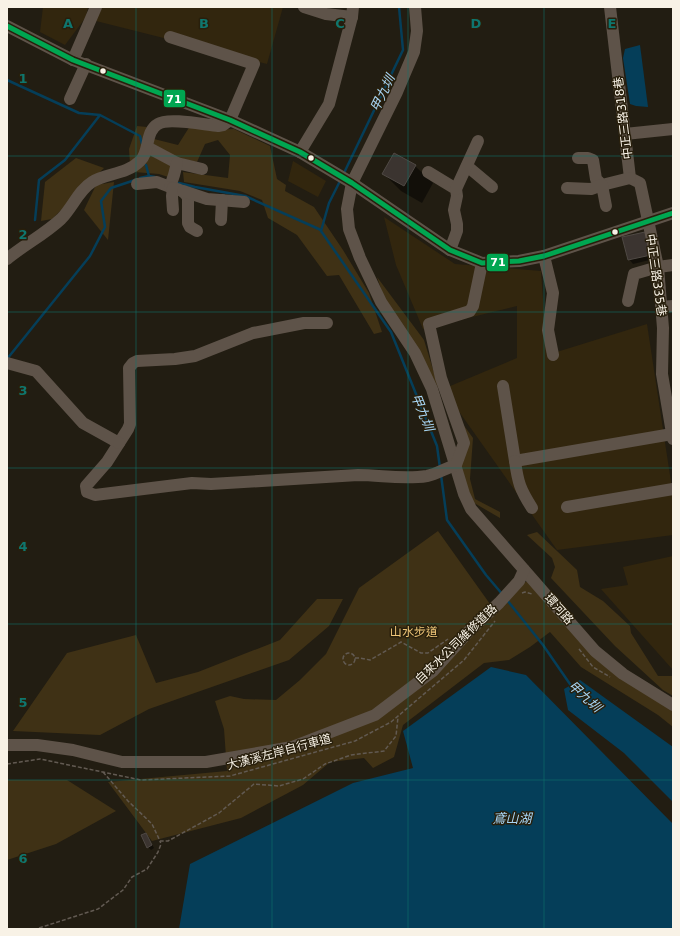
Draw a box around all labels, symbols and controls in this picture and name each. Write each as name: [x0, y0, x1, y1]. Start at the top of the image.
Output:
text: A: [63, 16, 73, 31]
text: B: [199, 16, 209, 31]
text: C: [335, 16, 345, 31]
text: D: [471, 16, 482, 31]
text: E: [608, 16, 616, 31]
unlabelled marker: [98, 66, 108, 76]
text: 1: [18, 71, 28, 86]
water label: 甲九圳: [367, 71, 399, 114]
street label: 中正三路318巷: [611, 76, 635, 160]
line badge: 71: [163, 89, 186, 108]
text: 71: [166, 93, 182, 106]
unlabelled marker: [306, 153, 316, 163]
text: 2: [18, 227, 28, 242]
unlabelled marker: [610, 227, 620, 237]
street label: 中正三路335巷: [643, 233, 669, 317]
line badge: 71: [486, 253, 509, 272]
text: 71: [490, 256, 506, 269]
text: 3: [18, 383, 28, 398]
water label: 甲九圳: [408, 391, 438, 435]
text: 4: [18, 539, 28, 554]
street label: 環河路: [542, 591, 576, 627]
street label: 自來水公司維修道路: [412, 601, 500, 687]
park label: 山水步道: [390, 625, 438, 639]
water label: 甲九圳: [565, 678, 606, 716]
text: 5: [18, 695, 28, 710]
street label: 大漢溪左岸自行車道: [225, 731, 333, 773]
water label: 鳶山湖: [492, 811, 533, 826]
text: 6: [18, 851, 28, 866]

